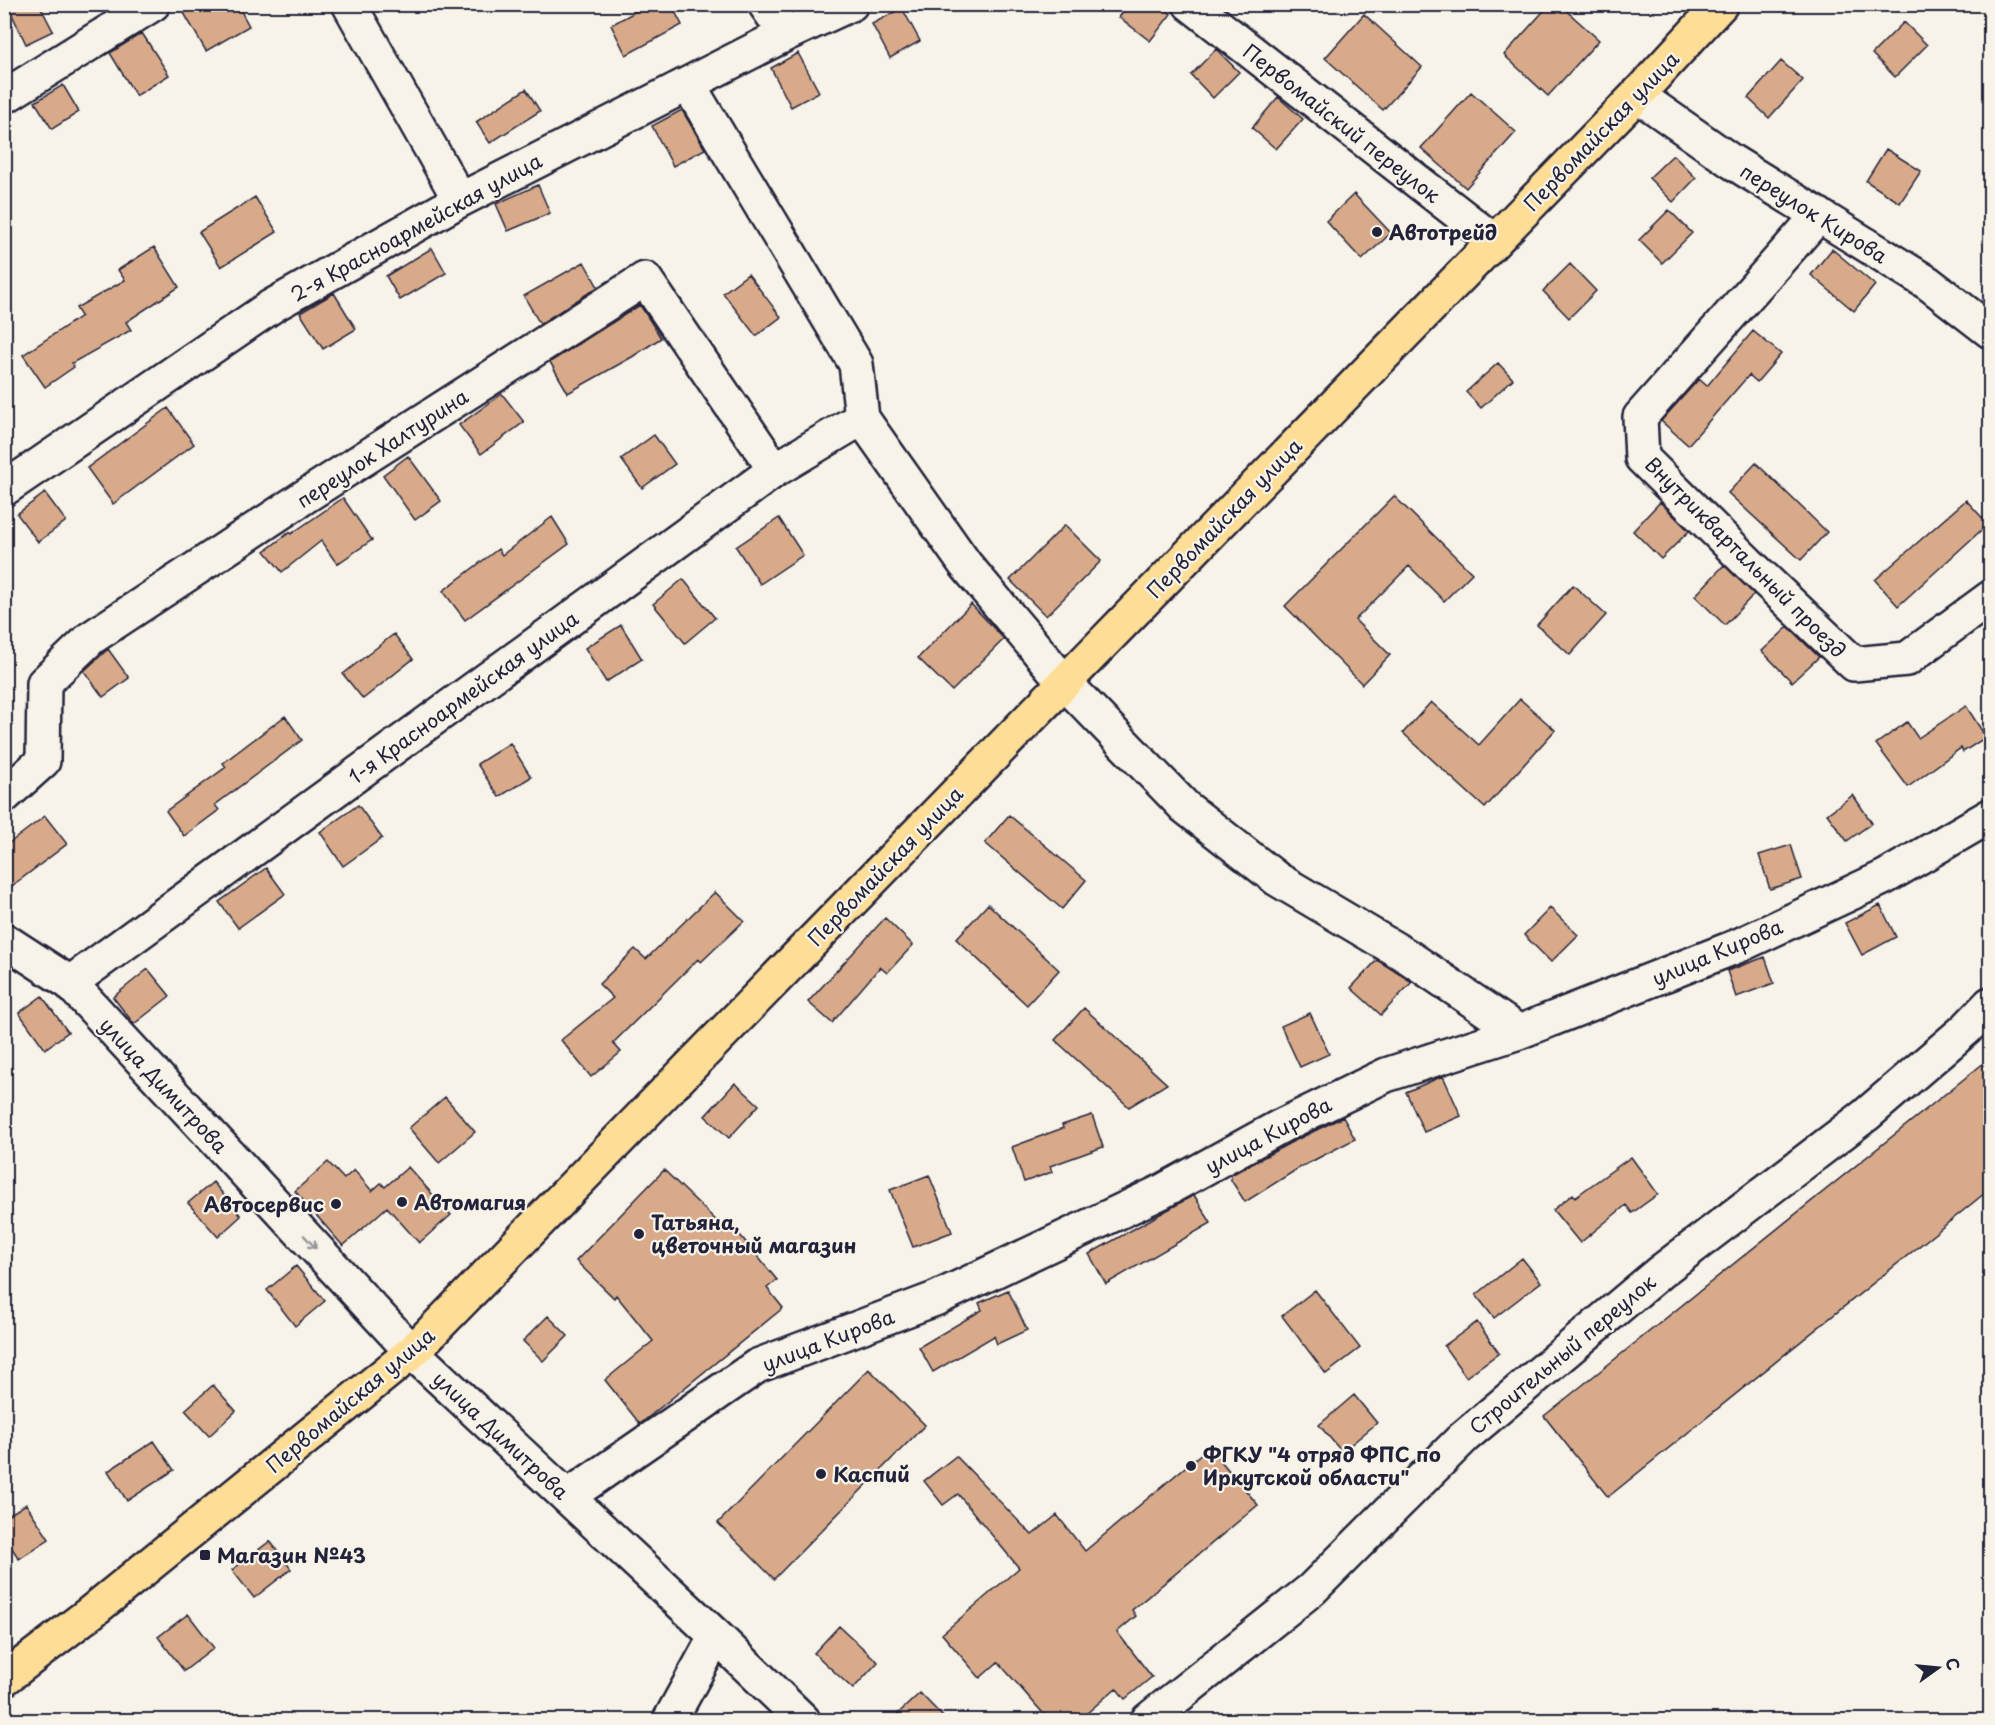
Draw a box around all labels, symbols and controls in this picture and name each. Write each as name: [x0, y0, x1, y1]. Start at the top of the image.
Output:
street label: Первомайский переулок: [1237, 36, 1447, 210]
street label: Первомайская улица: [1517, 44, 1686, 218]
street label: 2-я Красноармейская улица: [285, 145, 547, 309]
street label: переулок Кирова: [1735, 156, 1894, 271]
place label: Автотрейд: [1389, 217, 1497, 247]
marker: Автотрейд: [1370, 225, 1384, 239]
street label: переулок Халтурина: [290, 381, 474, 515]
street label: Первомайская улица: [1140, 431, 1309, 605]
street label: Внутриквартальный проезд: [1639, 450, 1853, 664]
street label: 1-я Красноармейская улица: [342, 603, 585, 791]
street label: Первомайская улица: [801, 779, 970, 953]
street label: улица Кирова: [1647, 911, 1787, 993]
street label: улица Димитрова: [93, 1010, 236, 1160]
street label: улица Кирова: [1199, 1089, 1337, 1181]
place label: Автомагия: [414, 1187, 526, 1217]
place label: Автосервис: [204, 1189, 324, 1219]
marker: Автомагия: [395, 1195, 409, 1209]
marker: Автосервис: [329, 1197, 343, 1211]
place label: Татьяна, цветочный магазин: [651, 1207, 856, 1260]
marker: Татьяна, цветочный магазин: [632, 1227, 646, 1241]
one-way arrow: [302, 1234, 317, 1249]
street label: Строительный переулок: [1462, 1267, 1662, 1441]
street label: улица Кирова: [758, 1301, 899, 1379]
street label: Первомайская улица: [259, 1320, 441, 1480]
street label: улица Димитрова: [426, 1364, 576, 1507]
place label: ФГКУ "4 отряд ФПС по Иркутской области": [1203, 1439, 1441, 1492]
place label: Каспий: [833, 1459, 910, 1489]
marker: ФГКУ "4 отряд ФПС по Иркутской области": [1184, 1459, 1198, 1473]
marker: Каспий: [814, 1467, 828, 1481]
place label: Магазин №43: [217, 1540, 366, 1570]
marker: Магазин №43: [198, 1548, 212, 1562]
north arrow: [1908, 1638, 1968, 1698]
text: С: [1940, 1655, 1967, 1673]

